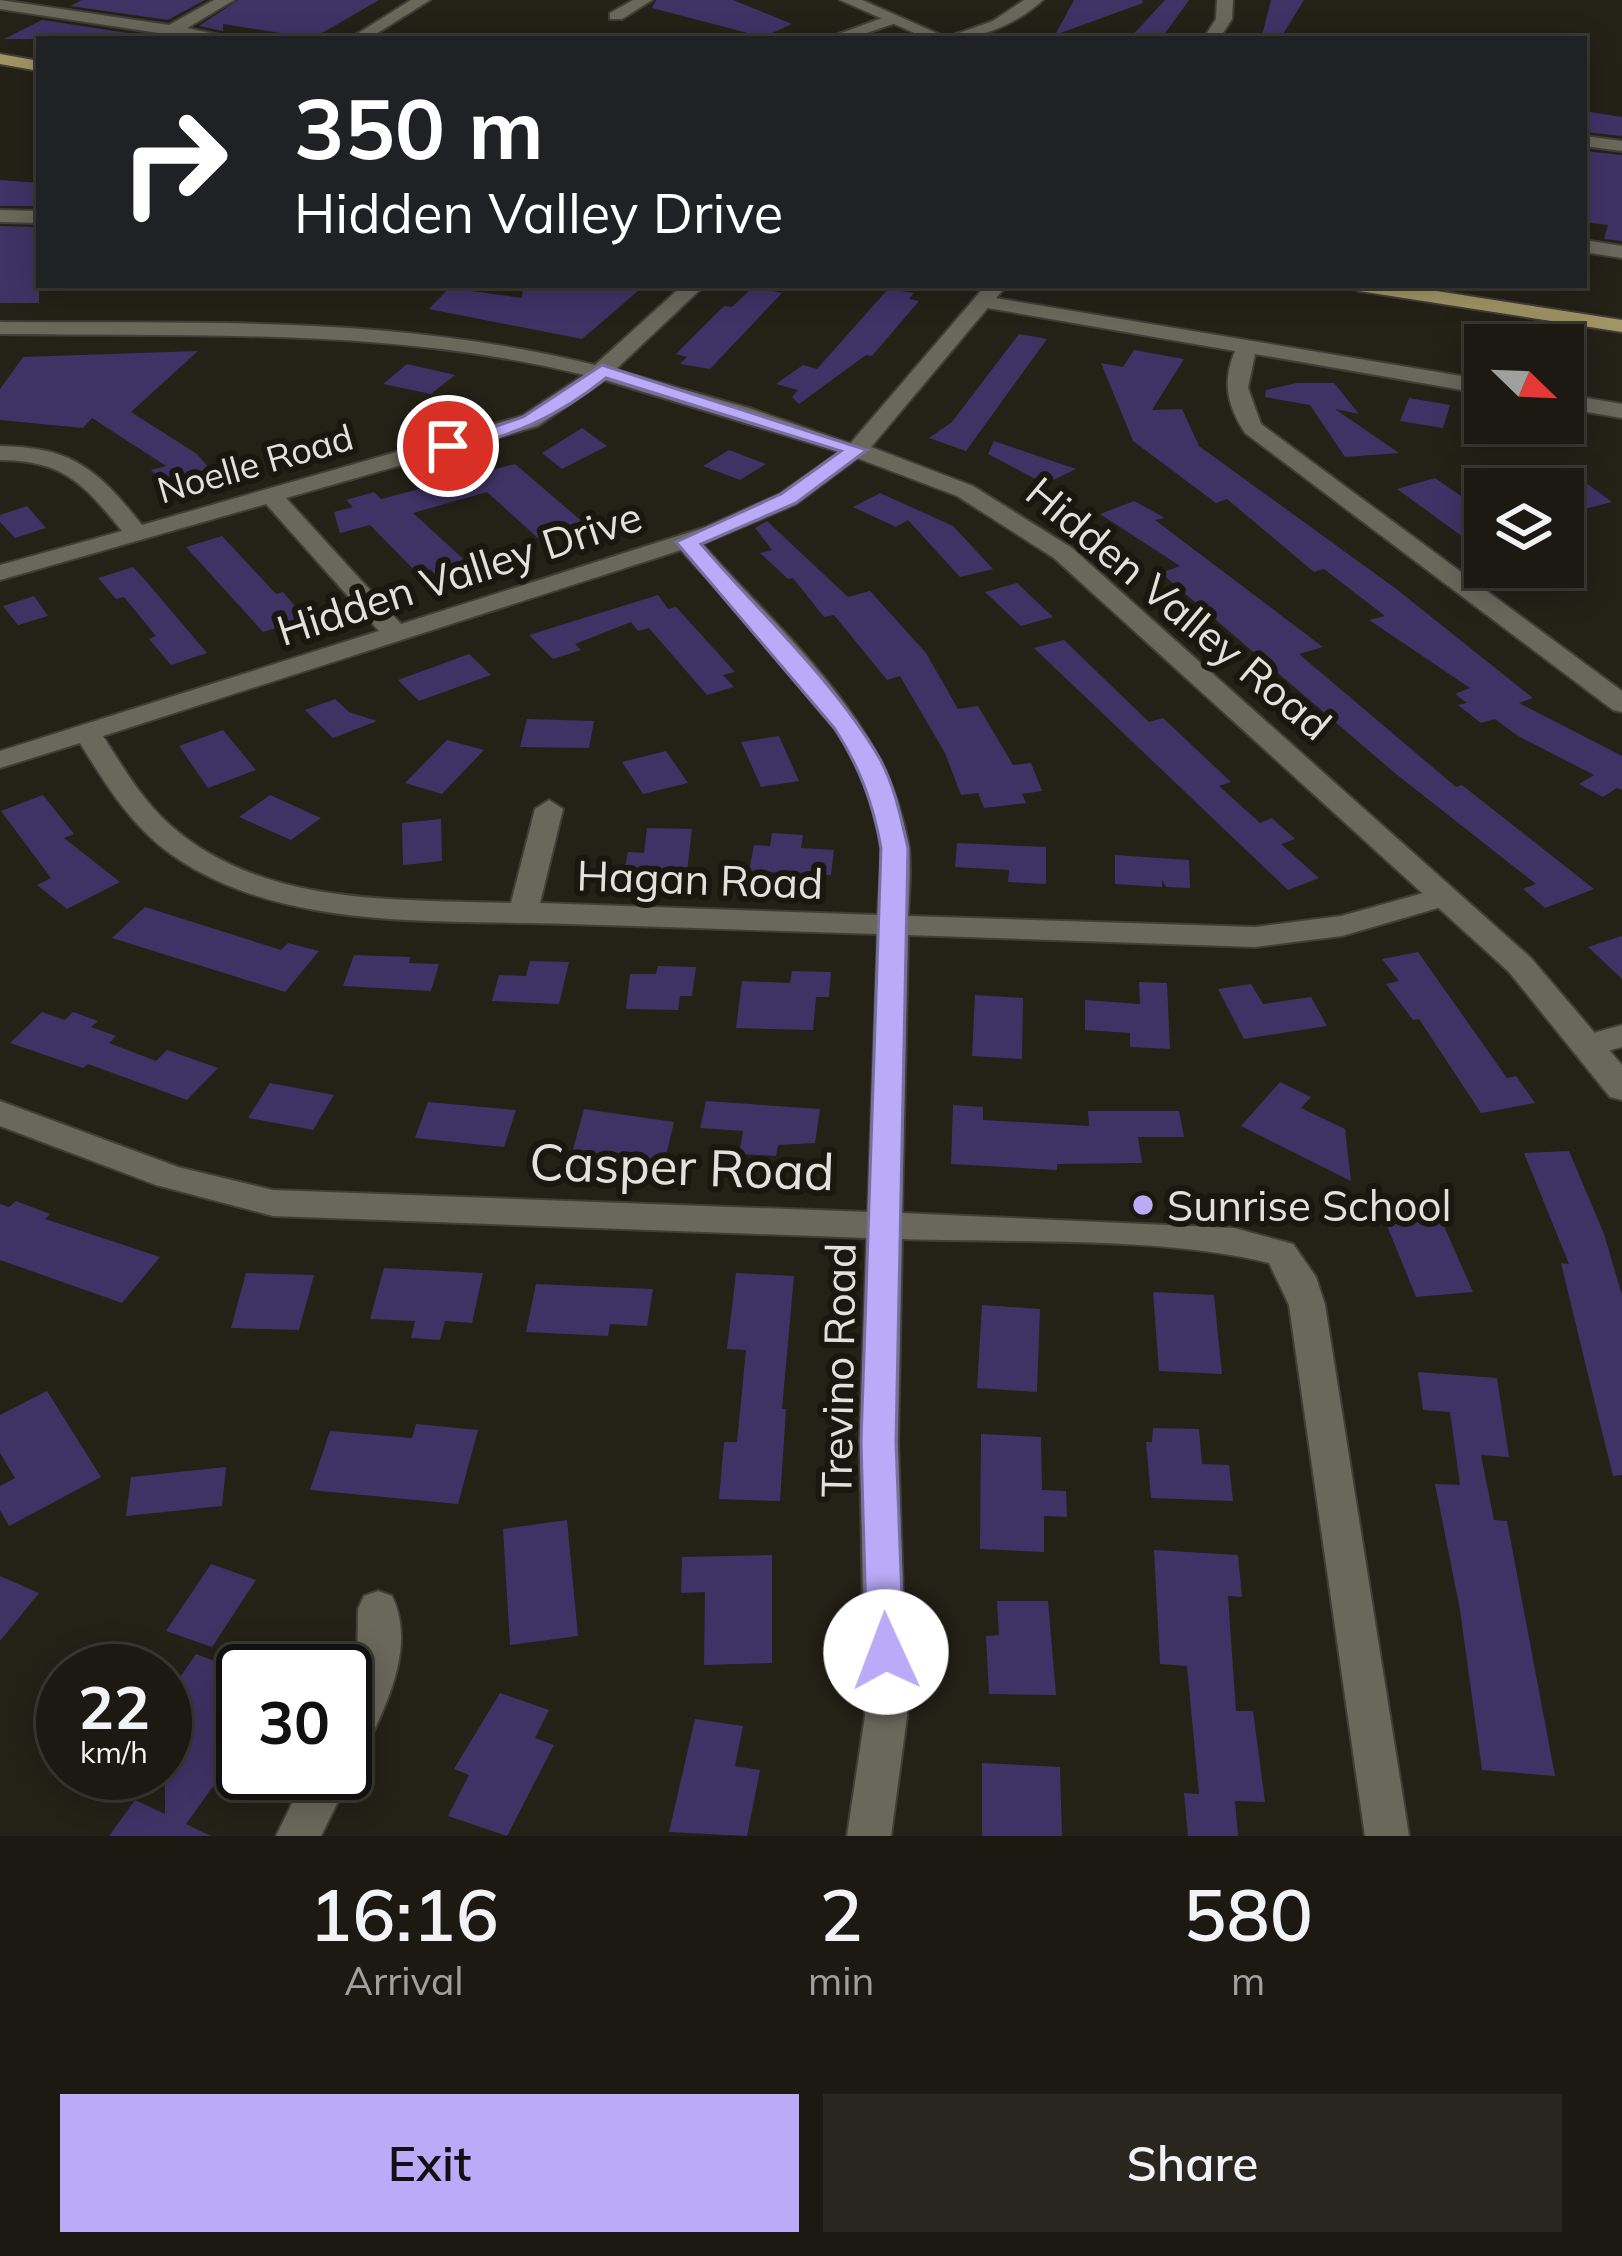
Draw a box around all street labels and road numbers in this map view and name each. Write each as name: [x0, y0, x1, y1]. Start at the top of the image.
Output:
street label: Noelle Road: [152, 414, 358, 512]
street label: Hidden Valley Road: [1016, 465, 1342, 751]
street label: Hidden Valley Drive: [270, 489, 648, 657]
street label: Hagan Road: [576, 848, 824, 910]
street label: Casper Road: [528, 1129, 836, 1203]
street label: Trevino Road: [809, 1242, 867, 1498]

